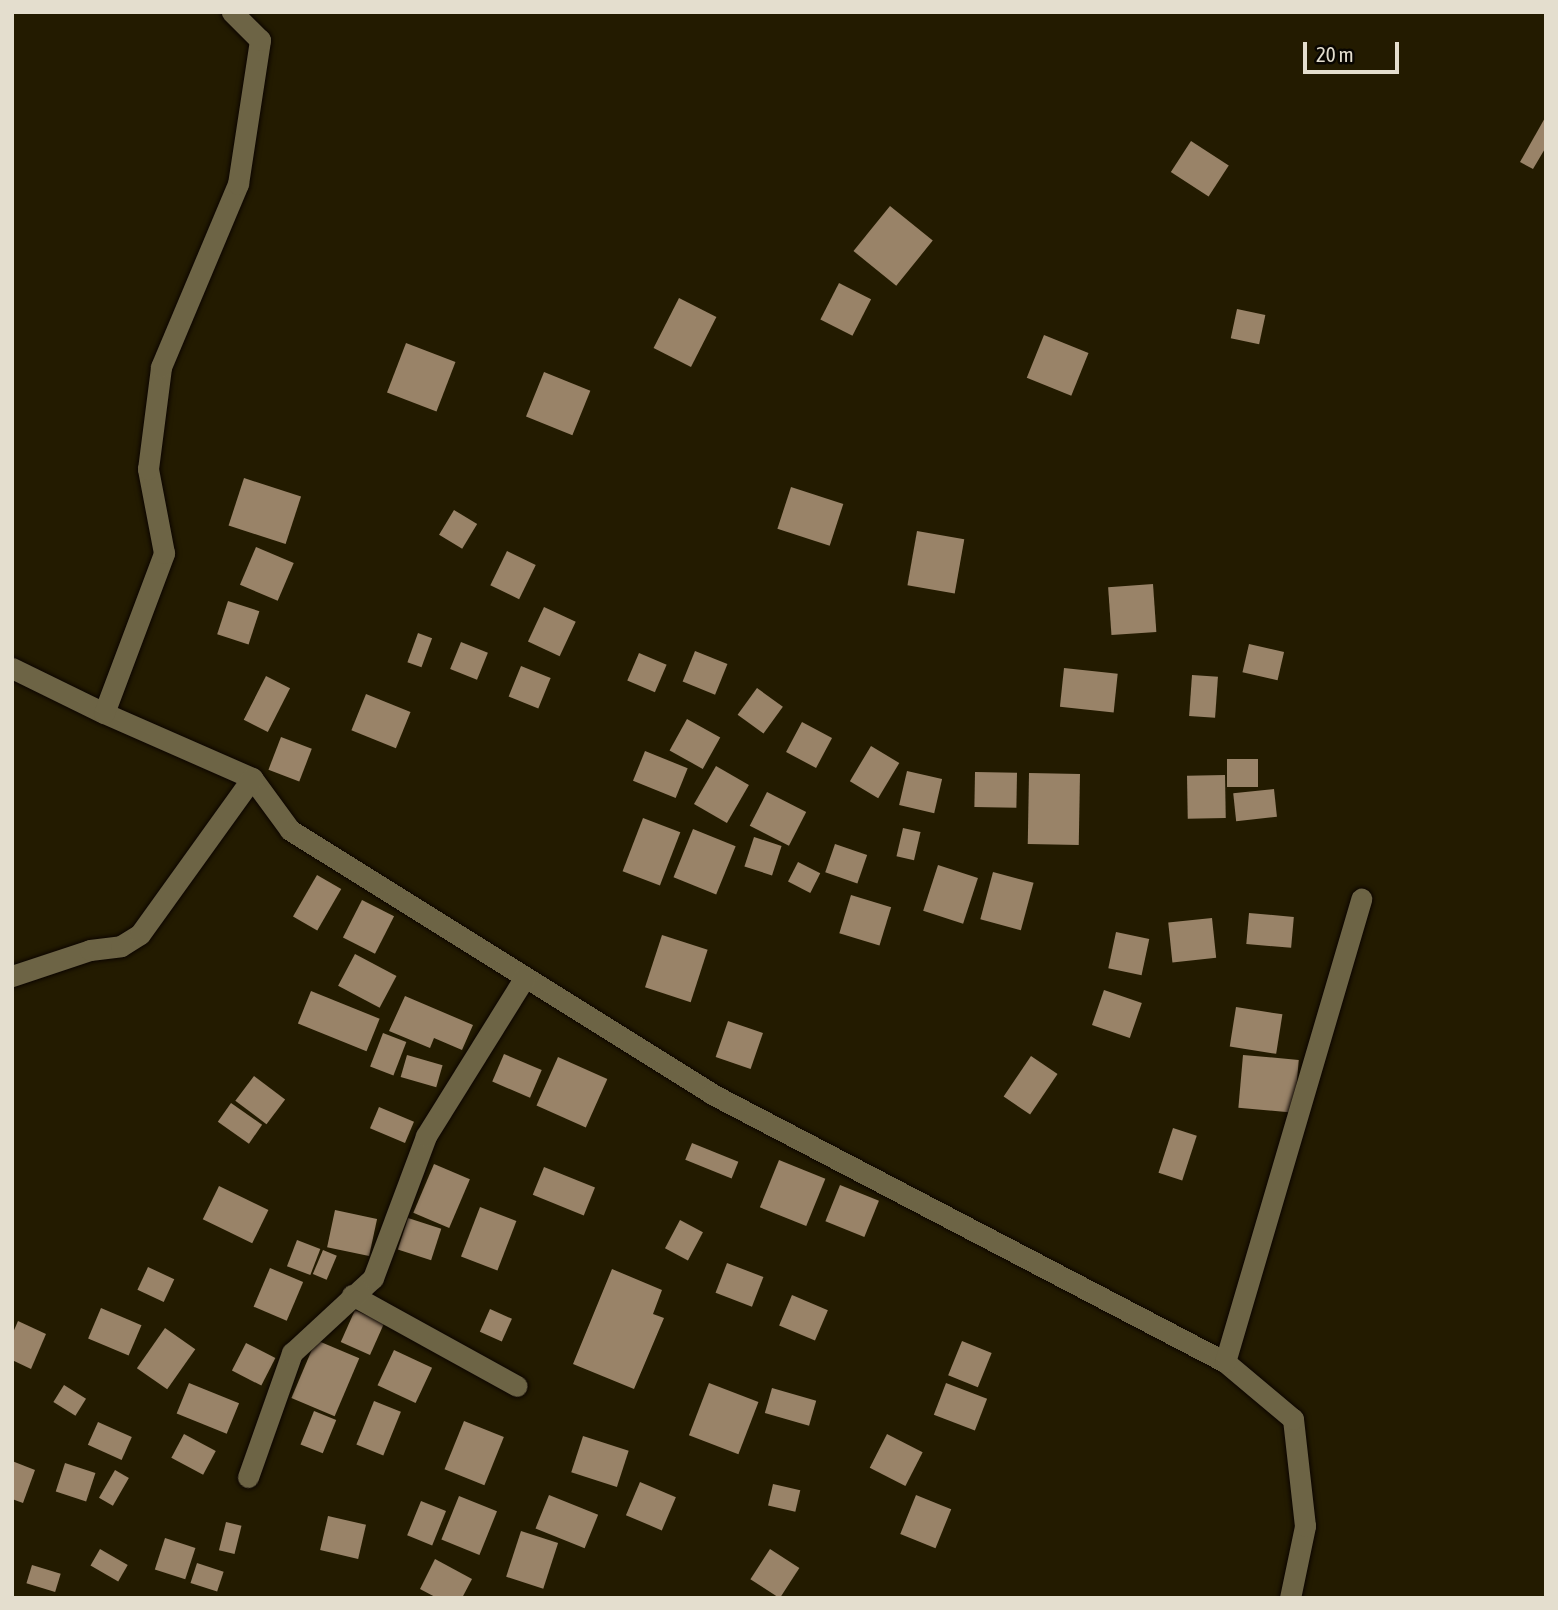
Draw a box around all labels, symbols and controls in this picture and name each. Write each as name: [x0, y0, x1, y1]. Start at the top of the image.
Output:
scale bar: [1306, 28, 1402, 72]
text: 20 m: [1316, 42, 1354, 66]

